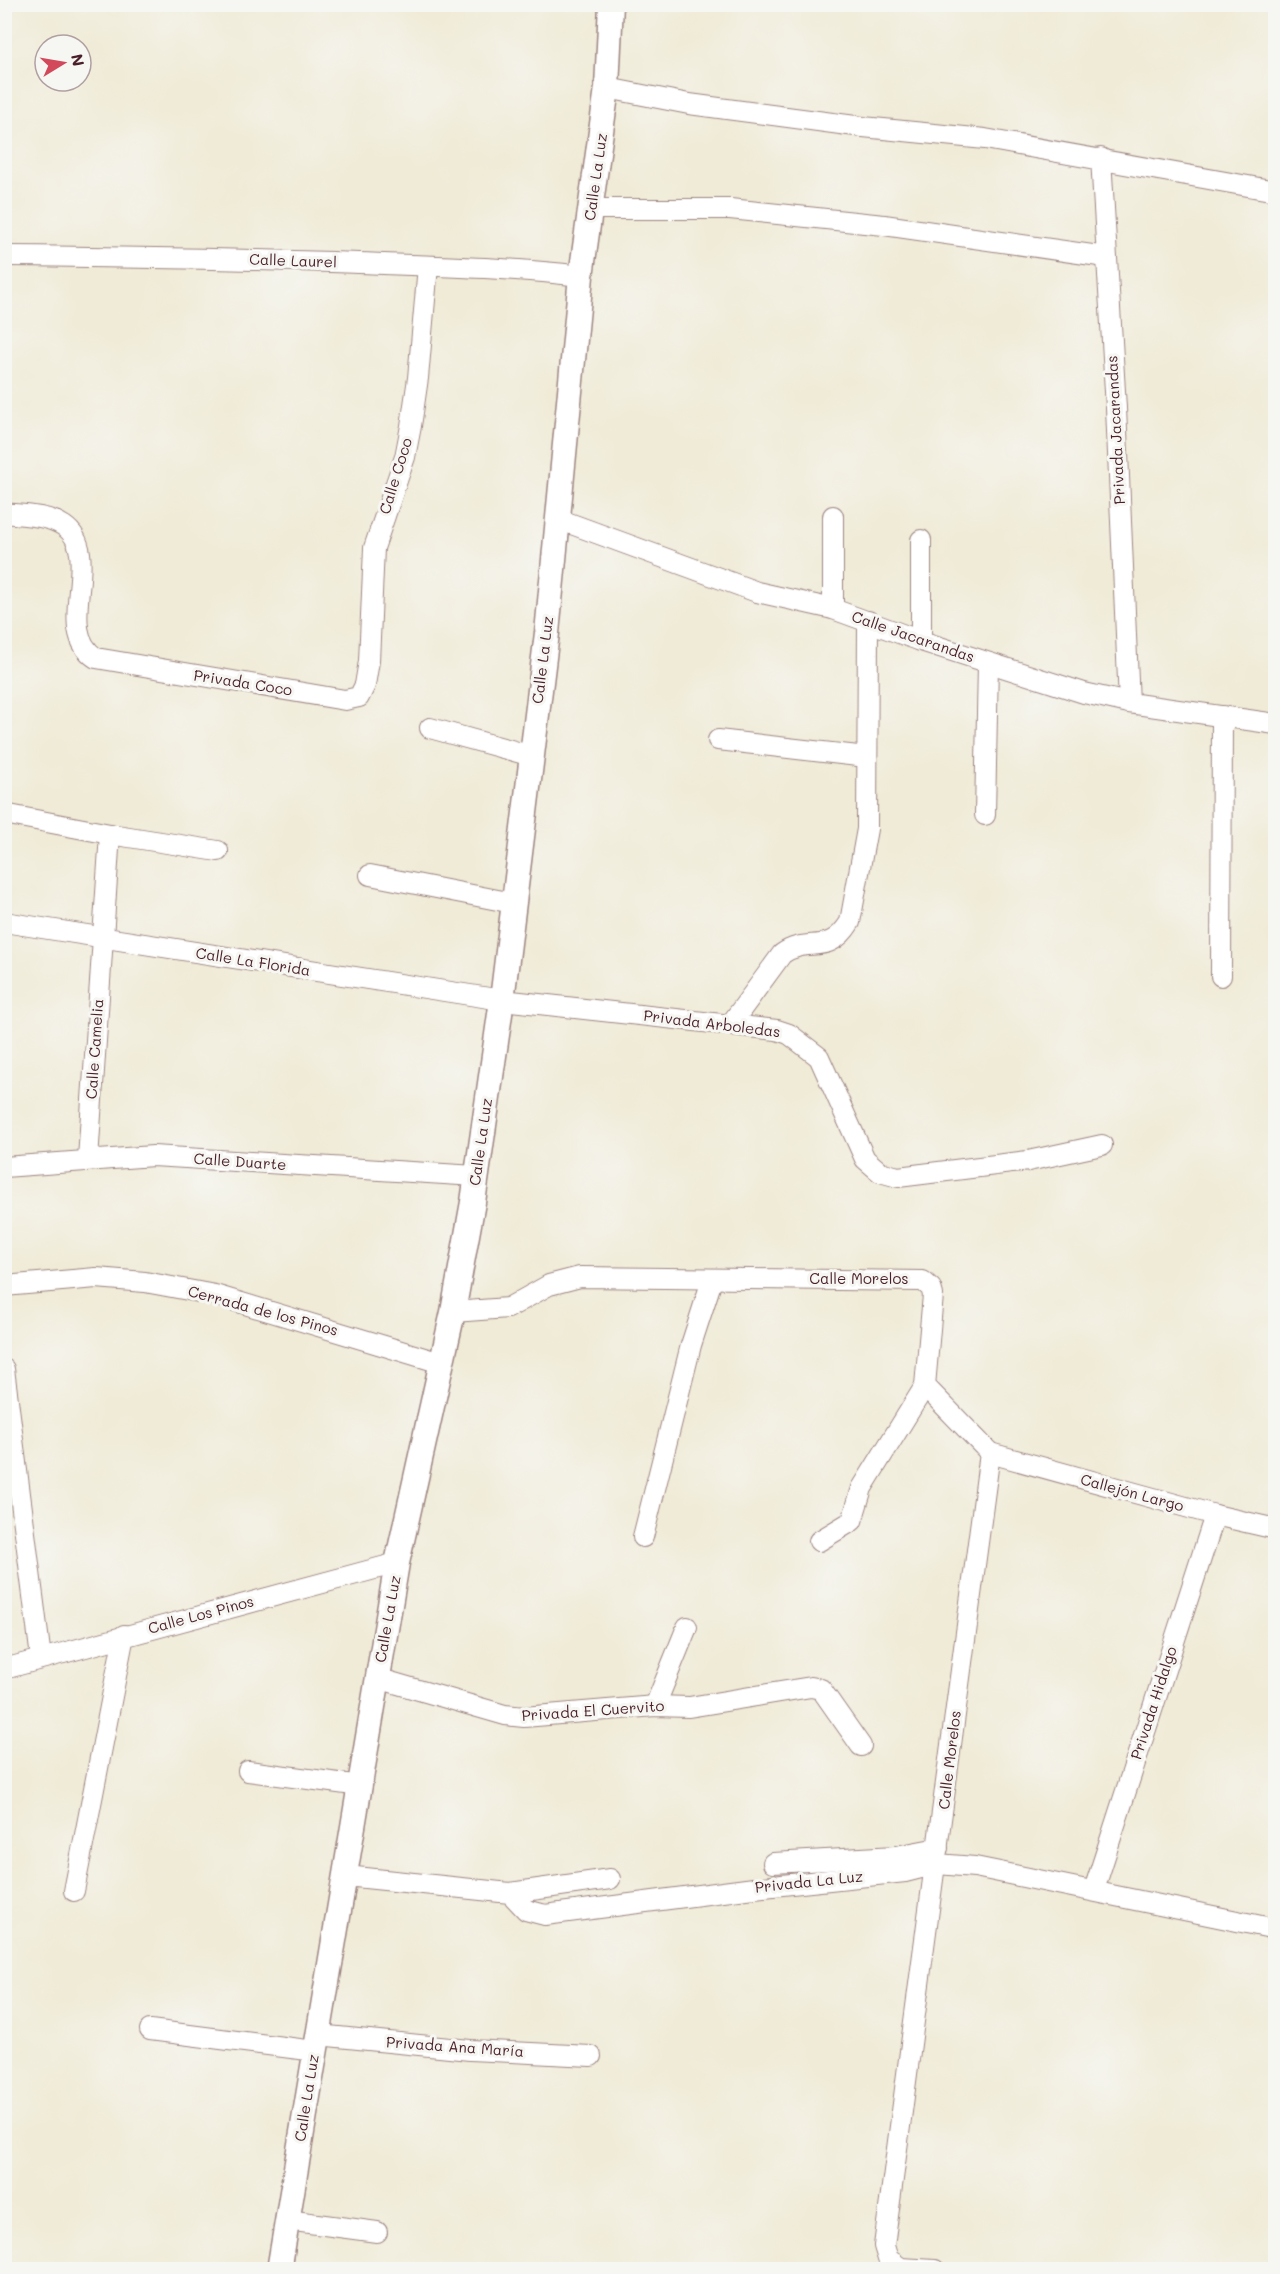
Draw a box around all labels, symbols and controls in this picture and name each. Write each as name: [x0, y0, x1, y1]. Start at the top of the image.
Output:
north arrow: [33, 33, 93, 93]
text: N: [67, 52, 90, 68]
street label: Calle La Luz: [579, 132, 611, 222]
street label: Calle Laurel: [249, 248, 337, 272]
street label: Privada Jacarandas: [1101, 355, 1129, 505]
street label: Calle Coco: [374, 435, 416, 516]
street label: Calle Jacarandas: [849, 606, 977, 666]
street label: Calle La Luz: [527, 615, 557, 705]
street label: Privada Coco: [192, 664, 294, 700]
street label: Calle La Florida: [194, 942, 312, 980]
street label: Calle Camelia: [81, 998, 107, 1100]
street label: Privada Arboledas: [643, 1005, 782, 1041]
street label: Calle La Luz: [464, 1097, 496, 1187]
street label: Calle Duarte: [193, 1148, 287, 1174]
street label: Calle Morelos: [809, 1268, 909, 1288]
street label: Cerrada de los Pinos: [186, 1280, 341, 1340]
street label: Callejón Largo: [1078, 1469, 1186, 1515]
street label: Calle La Luz: [370, 1574, 405, 1664]
street label: Calle Los Pinos: [146, 1590, 256, 1638]
street label: Privada Hidalgo: [1125, 1644, 1181, 1762]
street label: Privada El Cuervito: [521, 1695, 665, 1725]
street label: Calle Morelos: [933, 1709, 965, 1810]
street label: Privada La Luz: [754, 1865, 864, 1897]
street label: Privada Ana María: [386, 2031, 525, 2061]
street label: Calle La Luz: [289, 2053, 323, 2143]

